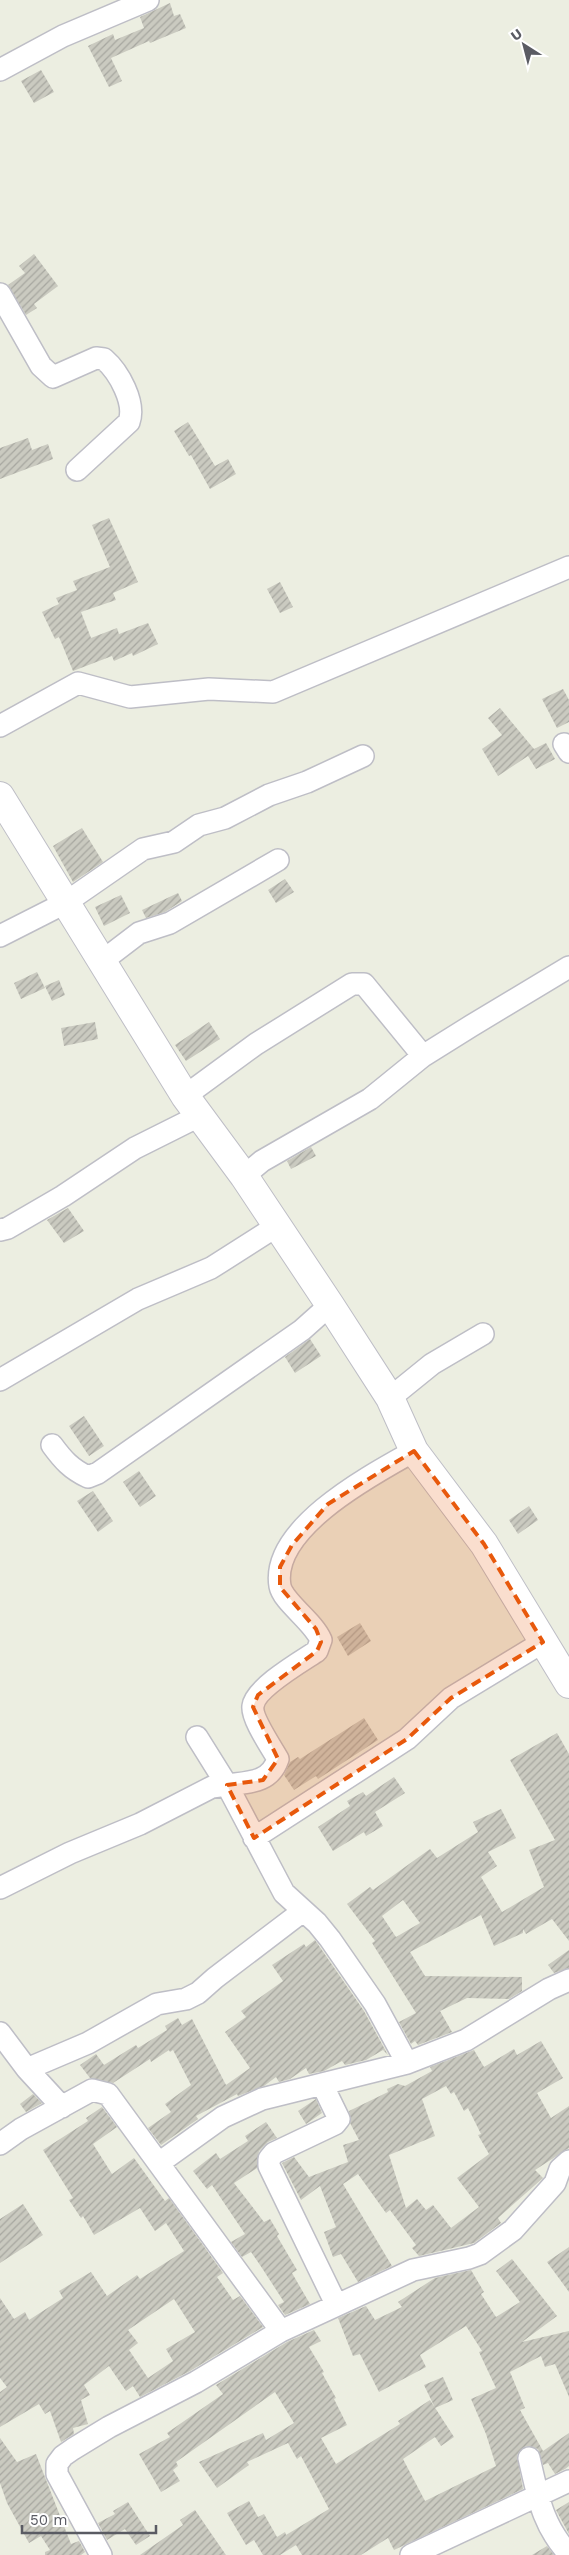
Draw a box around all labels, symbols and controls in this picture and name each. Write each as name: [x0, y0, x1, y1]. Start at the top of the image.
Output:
north arrow: [499, 20, 549, 70]
text: U: [508, 25, 525, 44]
scale bar: [22, 2502, 156, 2534]
text: 50 m: [30, 2511, 67, 2529]

